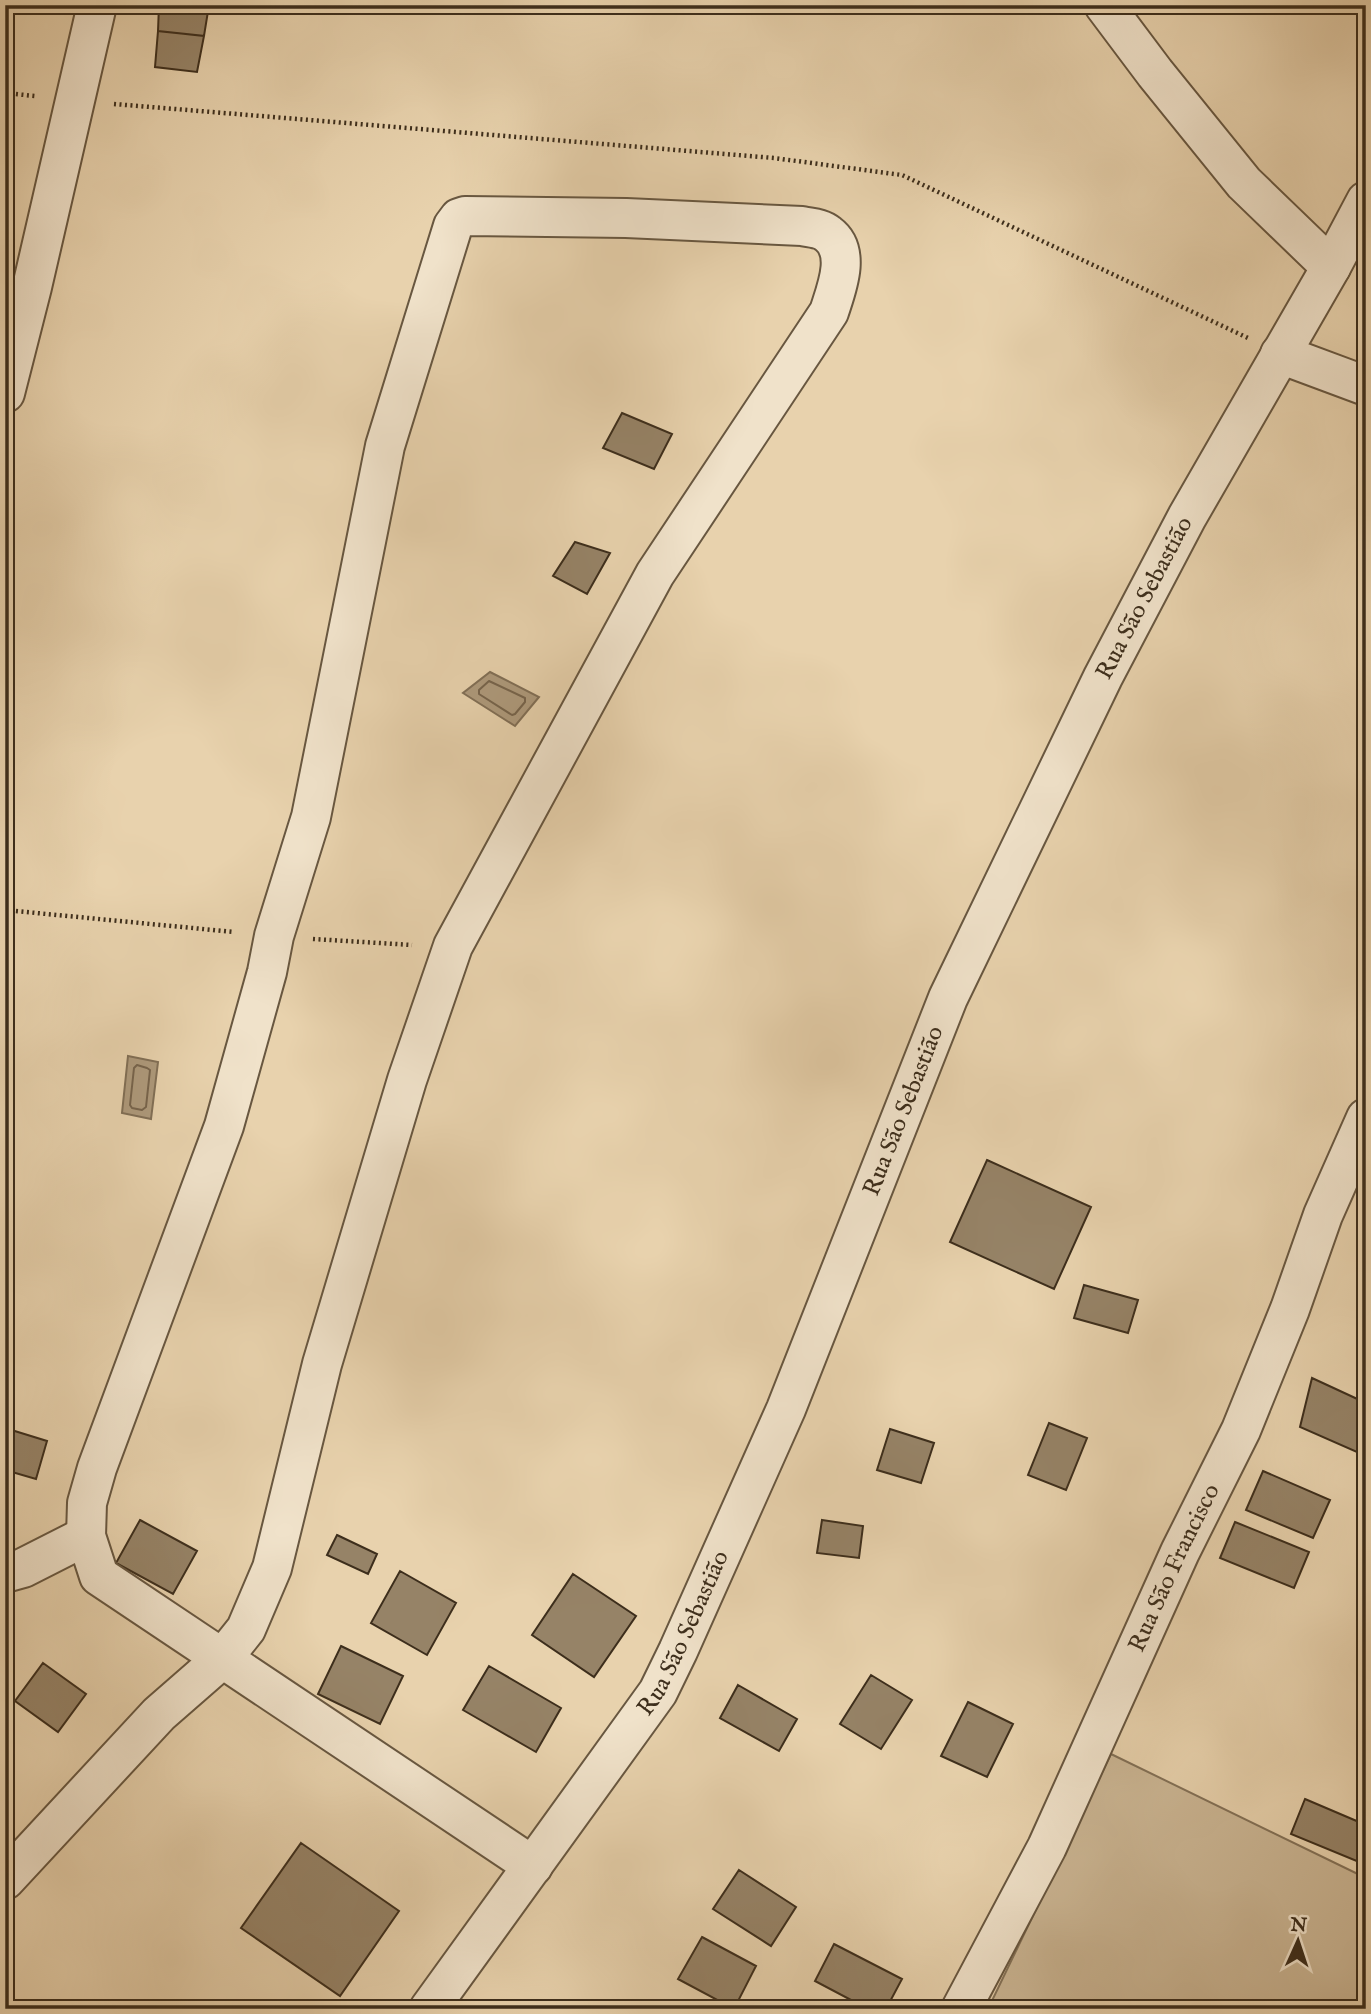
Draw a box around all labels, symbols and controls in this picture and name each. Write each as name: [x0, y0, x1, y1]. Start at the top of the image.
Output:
street label: Rua São Sebastião: [1089, 511, 1200, 685]
street label: Rua São Sebastião: [856, 1021, 951, 1200]
street label: Rua São Francisco: [1121, 1479, 1227, 1657]
street label: Rua São Sebastião: [630, 1546, 736, 1722]
north arrow: [1262, 1906, 1332, 1976]
text: N: [1289, 1914, 1308, 1938]

